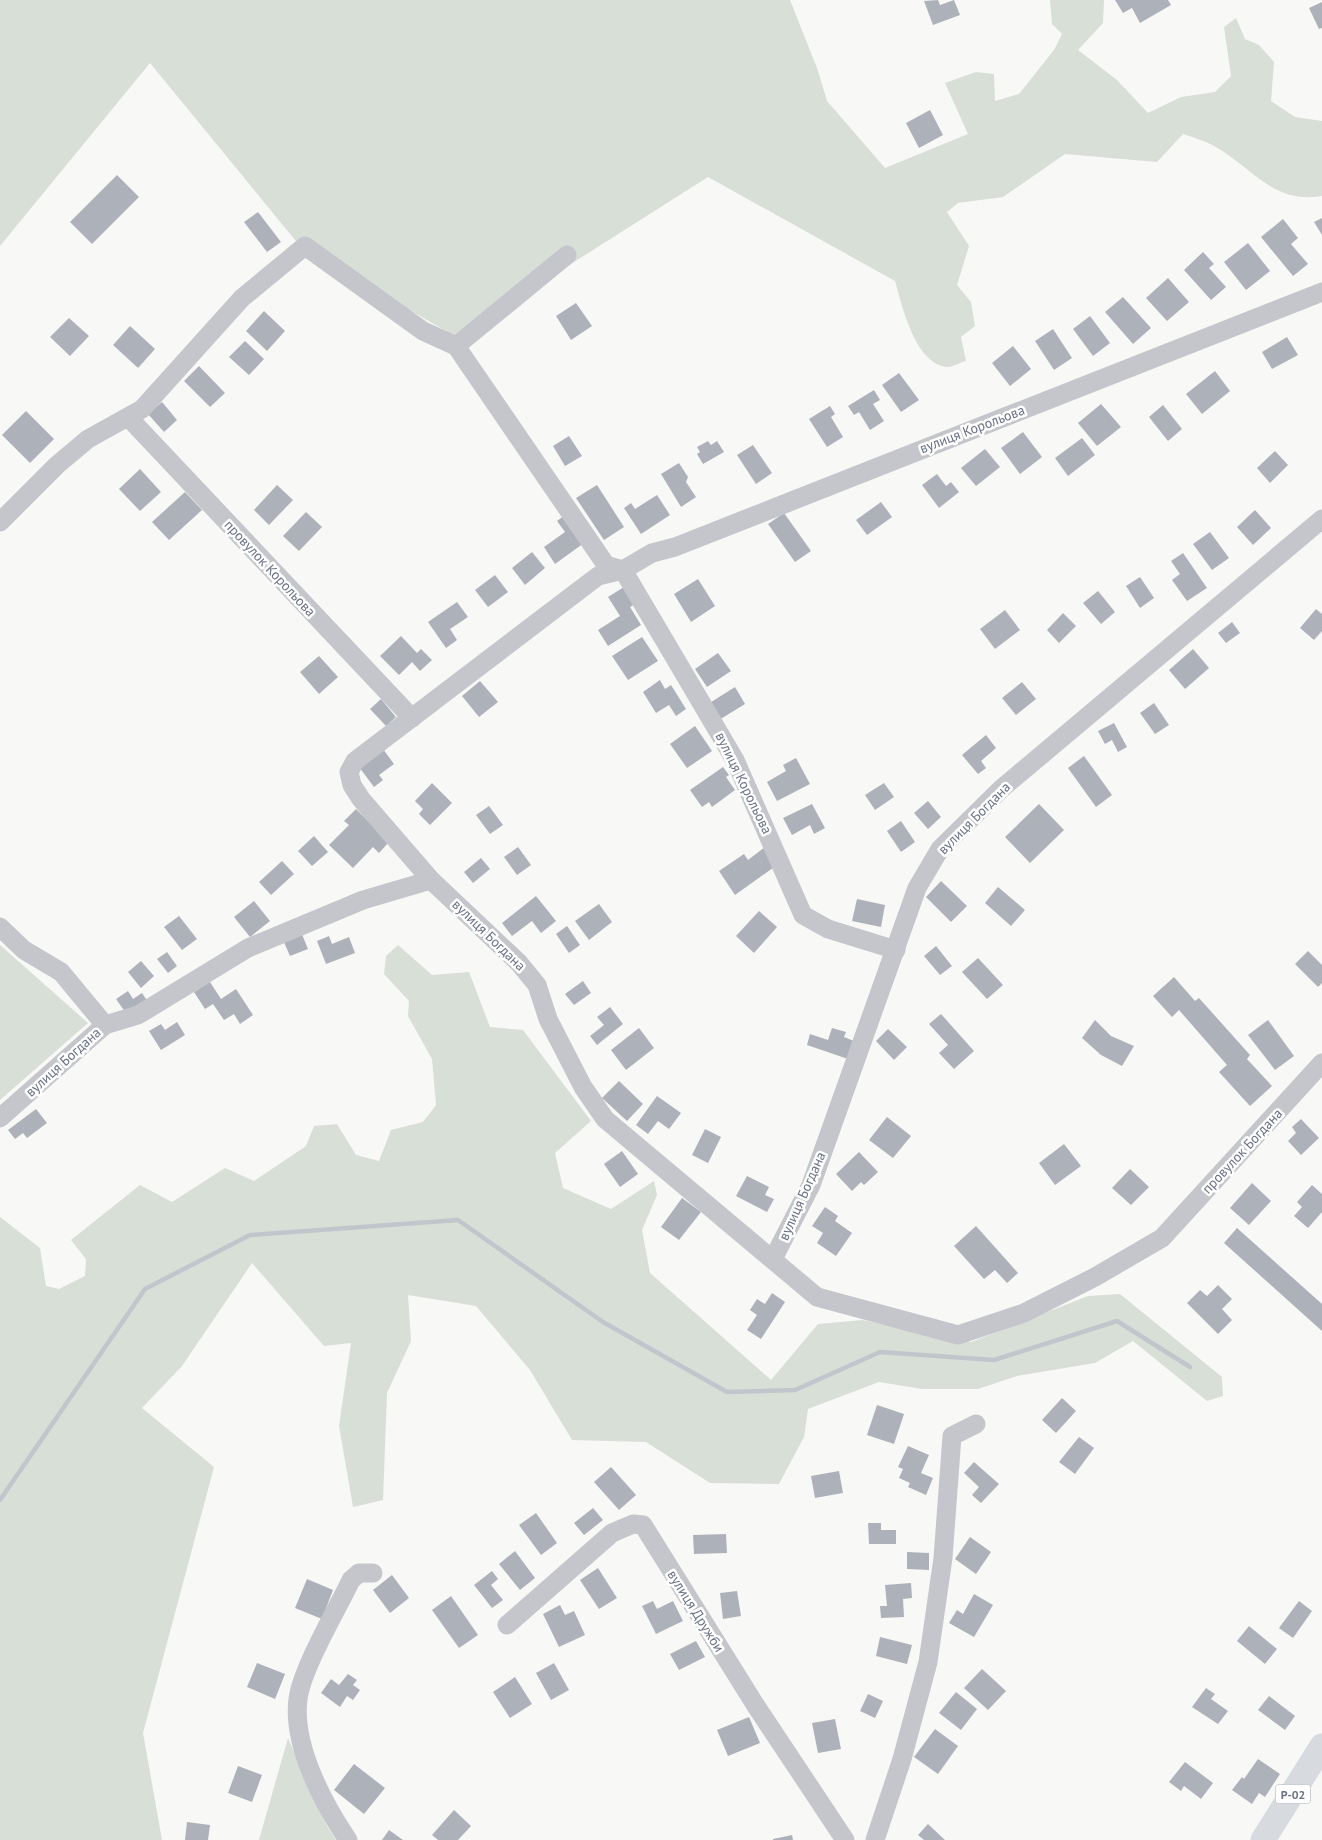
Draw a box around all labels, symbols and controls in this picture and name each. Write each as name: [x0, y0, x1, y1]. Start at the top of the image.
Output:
street label: вулиця Корольова: [917, 401, 1027, 457]
street label: провулок Корольова: [221, 516, 320, 620]
street label: вулиця Корольова: [712, 729, 776, 837]
street label: вулиця Богдана: [934, 778, 1014, 858]
street label: вулиця Богдана: [449, 895, 530, 975]
street label: вулиця Богдана: [22, 1023, 104, 1101]
street label: провулок Богдана: [1198, 1105, 1286, 1197]
street label: вулиця Богдана: [774, 1149, 830, 1243]
street label: вулиця Дружби: [664, 1567, 728, 1655]
road number: Р-02: [1276, 1785, 1310, 1804]

